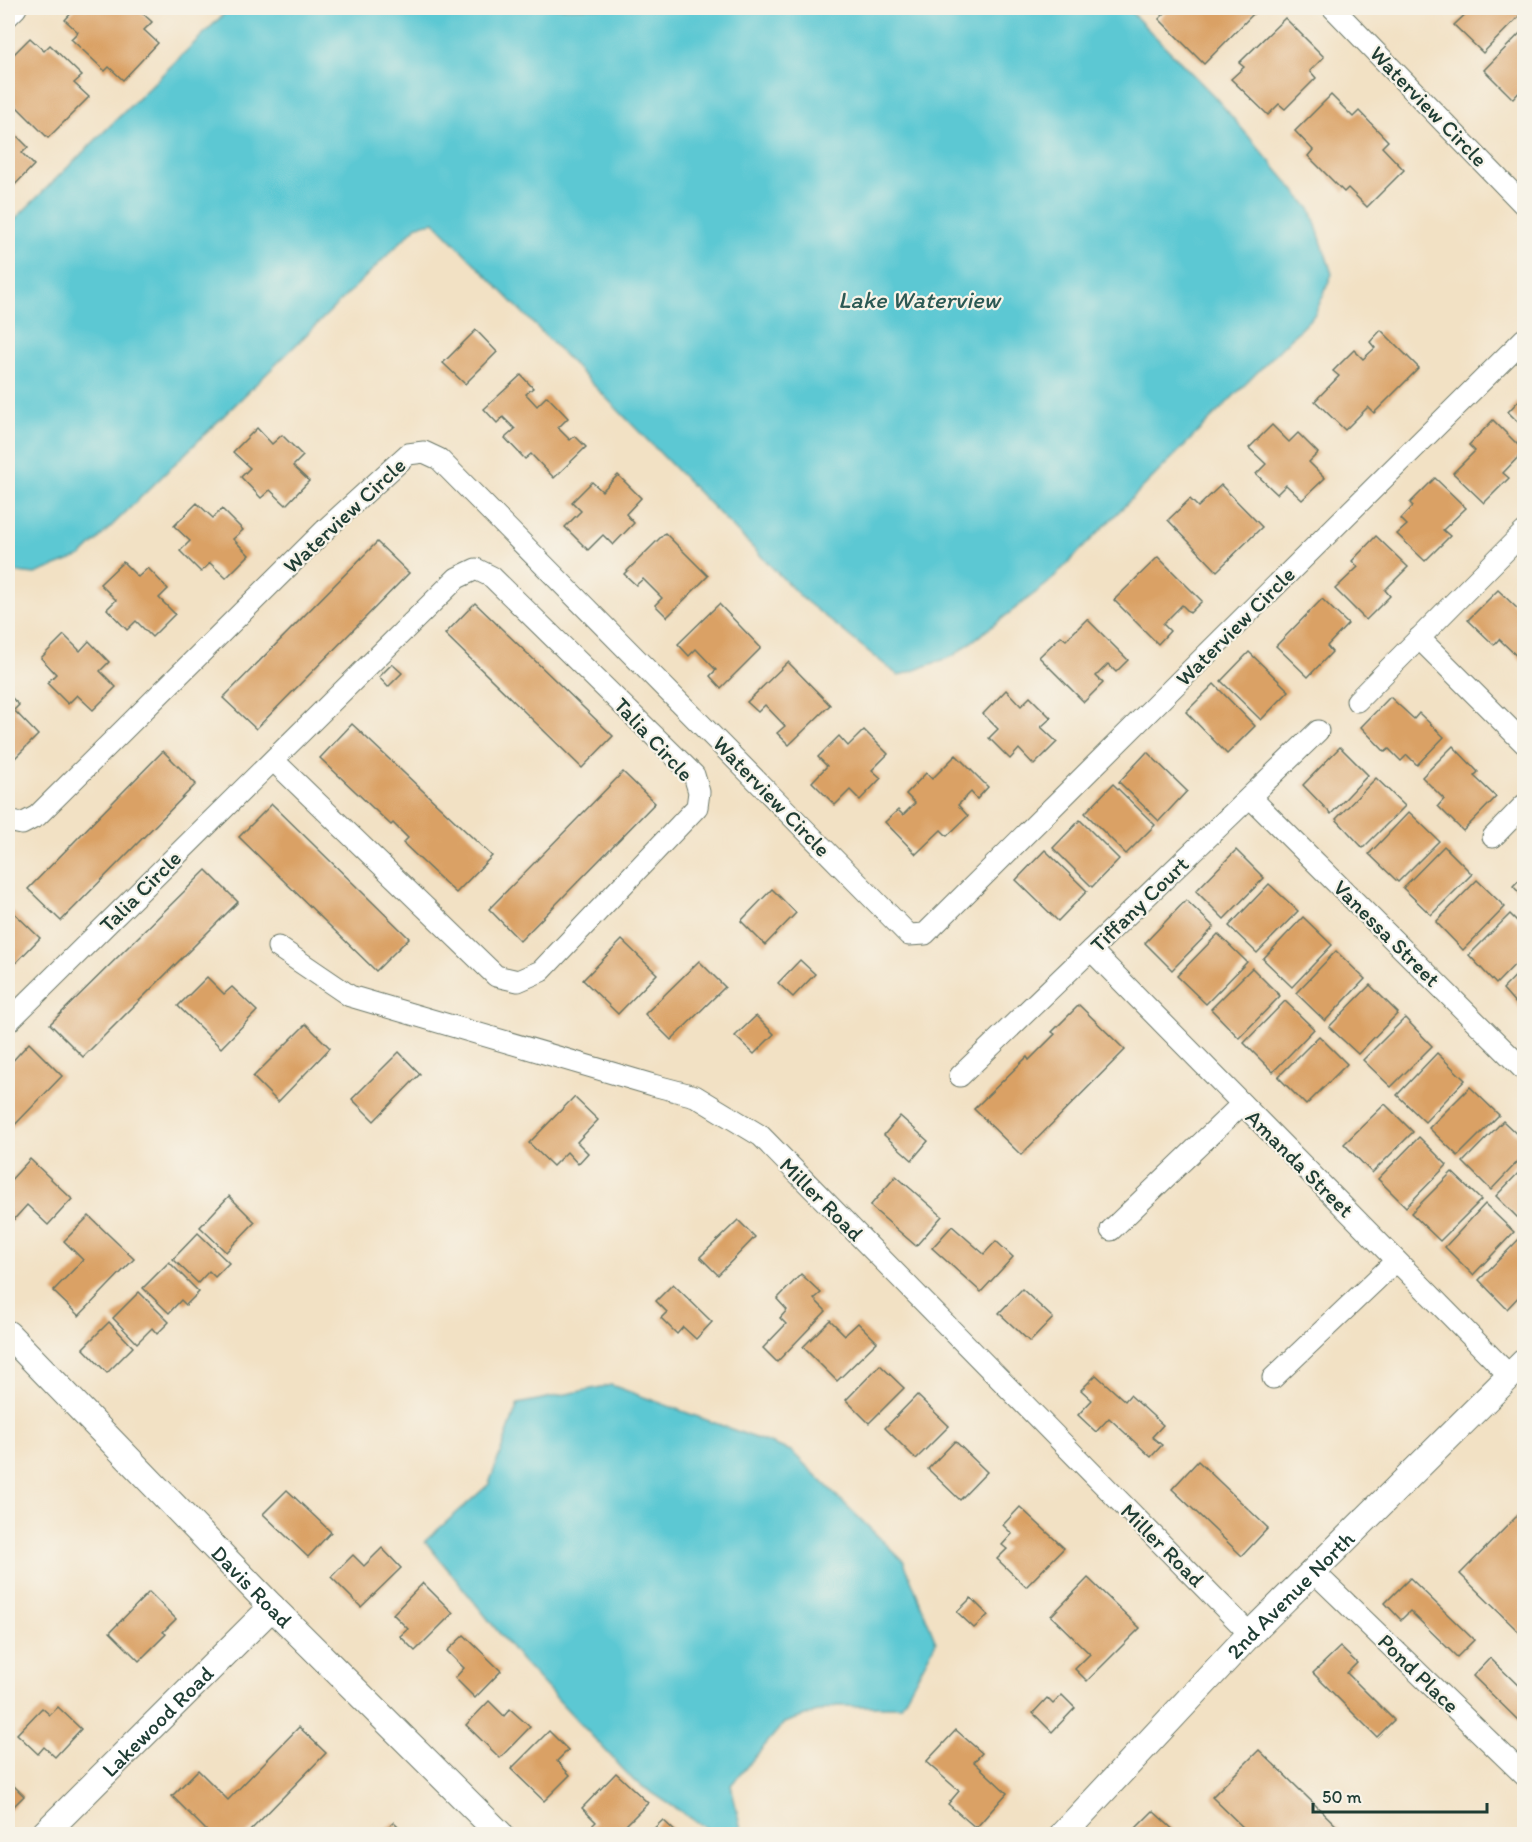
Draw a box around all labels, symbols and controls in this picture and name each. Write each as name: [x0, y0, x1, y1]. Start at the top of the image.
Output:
street label: Waterview Circle: [1364, 40, 1493, 172]
water label: Lake Waterview: [838, 285, 1003, 314]
street label: Waterview Circle: [277, 452, 411, 579]
street label: Waterview Circle: [1170, 561, 1301, 692]
street label: Talia Circle: [608, 692, 699, 787]
street label: Waterview Circle: [707, 730, 836, 862]
street label: Talia Circle: [94, 845, 187, 938]
street label: Tiffany Court: [1084, 851, 1194, 958]
street label: Vanessa Street: [1327, 874, 1446, 993]
street label: Amanda Street: [1240, 1104, 1359, 1223]
street label: Miller Road: [774, 1152, 869, 1247]
street label: Miller Road: [1115, 1498, 1210, 1593]
street label: 2nd Avenue North: [1221, 1525, 1360, 1665]
street label: Davis Road: [206, 1540, 298, 1634]
street label: Pond Place: [1372, 1628, 1465, 1719]
street label: Lakewood Road: [96, 1660, 219, 1783]
scale bar: [1313, 1776, 1487, 1814]
text: 50 m: [1322, 1786, 1362, 1808]

